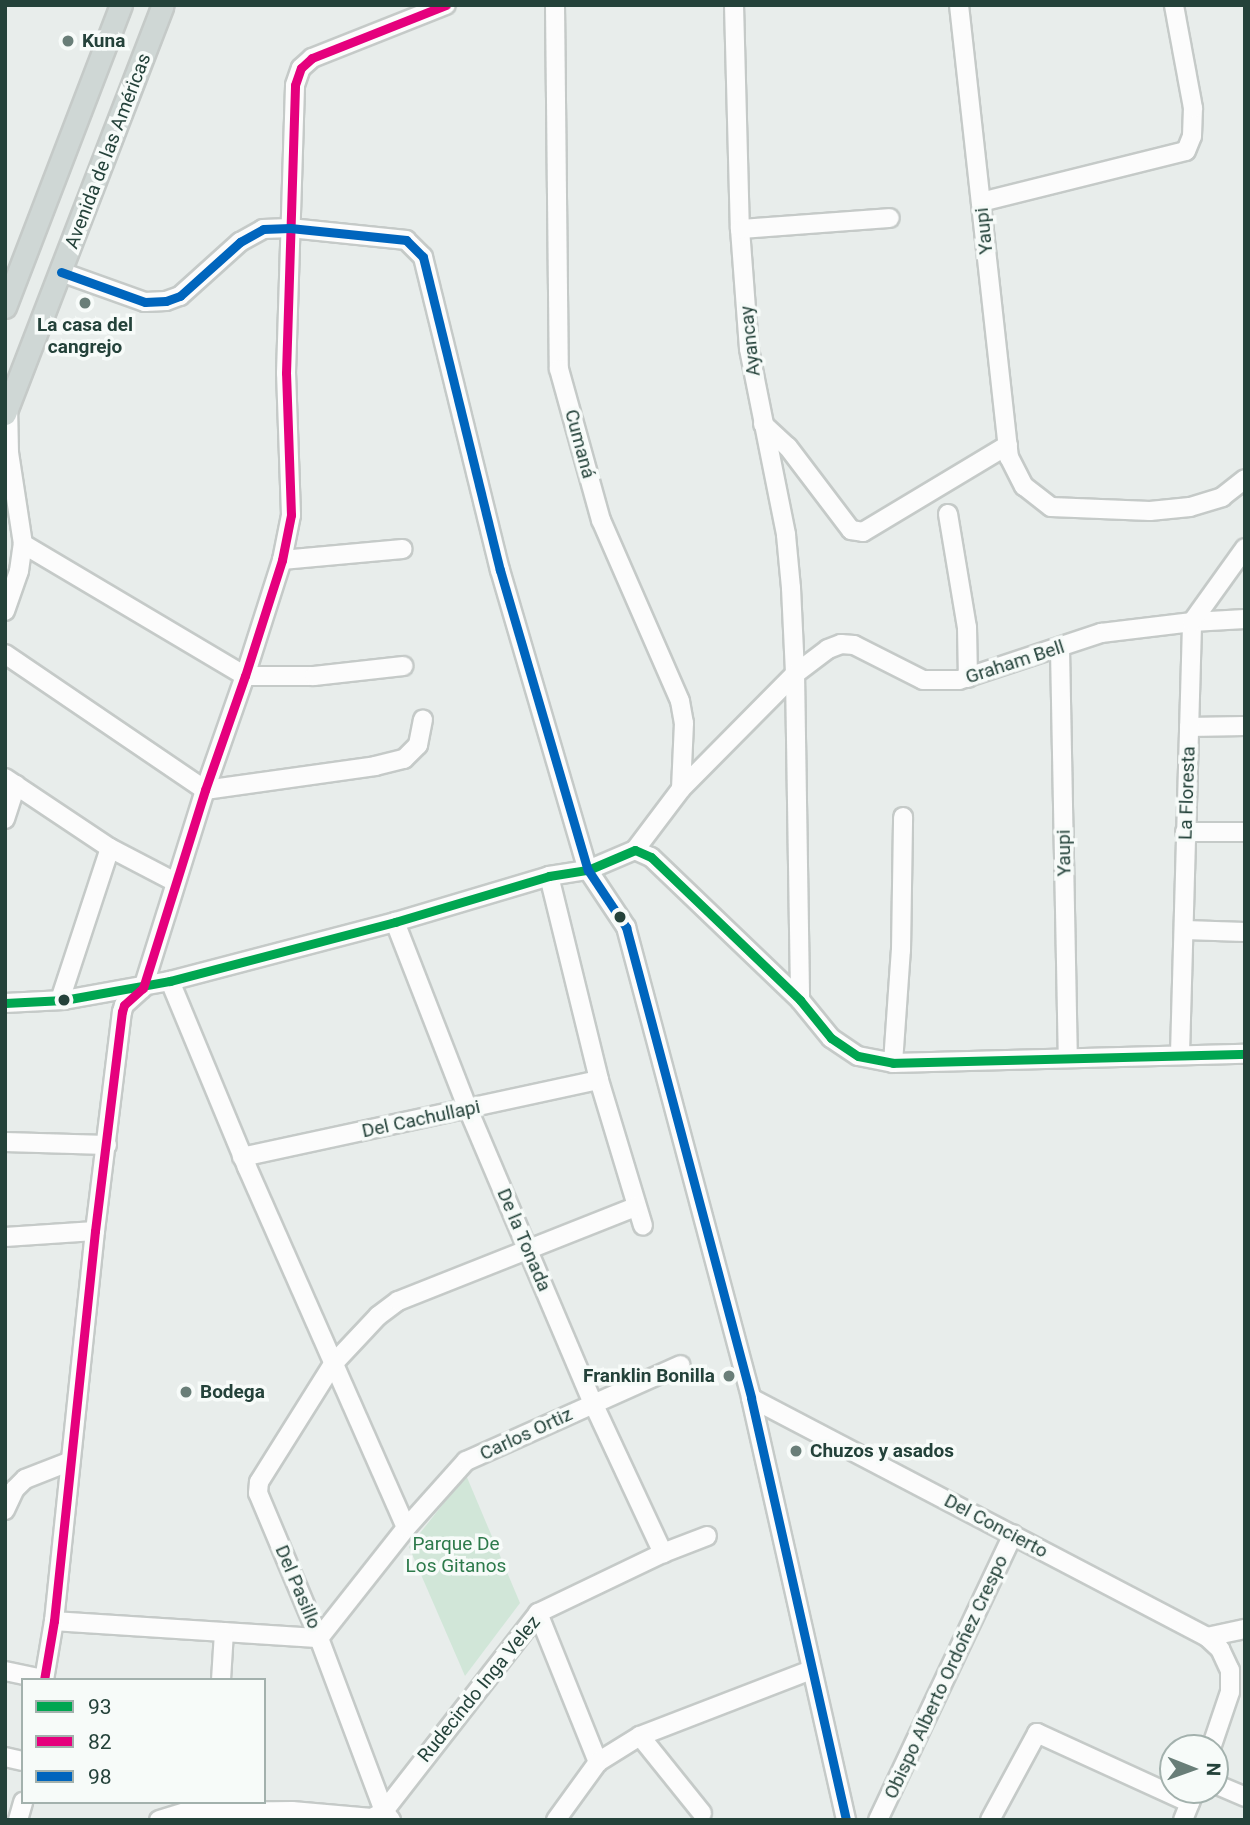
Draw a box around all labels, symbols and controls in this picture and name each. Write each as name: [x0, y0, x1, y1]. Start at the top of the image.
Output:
place label: Kuna: [82, 30, 125, 52]
marker: Kuna: [60, 33, 76, 49]
street label: Avenida de las Américas: [60, 50, 156, 252]
street label: Yaupi: [970, 207, 998, 255]
marker: La casa del cangrejo: [77, 295, 93, 311]
street label: Ayancay: [735, 305, 765, 377]
place label: La casa del cangrejo: [37, 314, 133, 358]
street label: Cumaná: [560, 407, 600, 481]
street label: Graham Bell: [963, 635, 1067, 689]
street label: La Floresta: [1174, 746, 1200, 840]
street label: Yaupi: [1052, 829, 1076, 877]
unlabelled marker: [613, 910, 627, 924]
unlabelled marker: [57, 993, 71, 1007]
street label: Del Cachullapi: [360, 1095, 482, 1143]
street label: De la Tonada: [492, 1185, 556, 1295]
place label: Franklin Bonilla: [583, 1365, 715, 1387]
marker: Franklin Bonilla: [721, 1368, 737, 1384]
place label: Bodega: [200, 1381, 265, 1403]
marker: Bodega: [178, 1384, 194, 1400]
street label: Carlos Ortiz: [476, 1403, 576, 1465]
place label: Chuzos y asados: [810, 1440, 954, 1462]
marker: Chuzos y asados: [788, 1443, 804, 1459]
street label: Del Concierto: [940, 1489, 1052, 1563]
park label: Parque De Los Gitanos: [406, 1533, 506, 1577]
street label: Del Pasillo: [270, 1542, 326, 1632]
street label: Obispo Alberto Ordoñez Crespo: [879, 1552, 1013, 1802]
street label: Rudecindo Inga Velez: [413, 1611, 545, 1767]
legend: [21, 1678, 266, 1804]
text: 93: [88, 1695, 112, 1719]
text: 82: [88, 1730, 112, 1754]
north arrow: [1159, 1734, 1229, 1804]
text: N: [1202, 1762, 1225, 1776]
text: 98: [88, 1765, 112, 1789]

